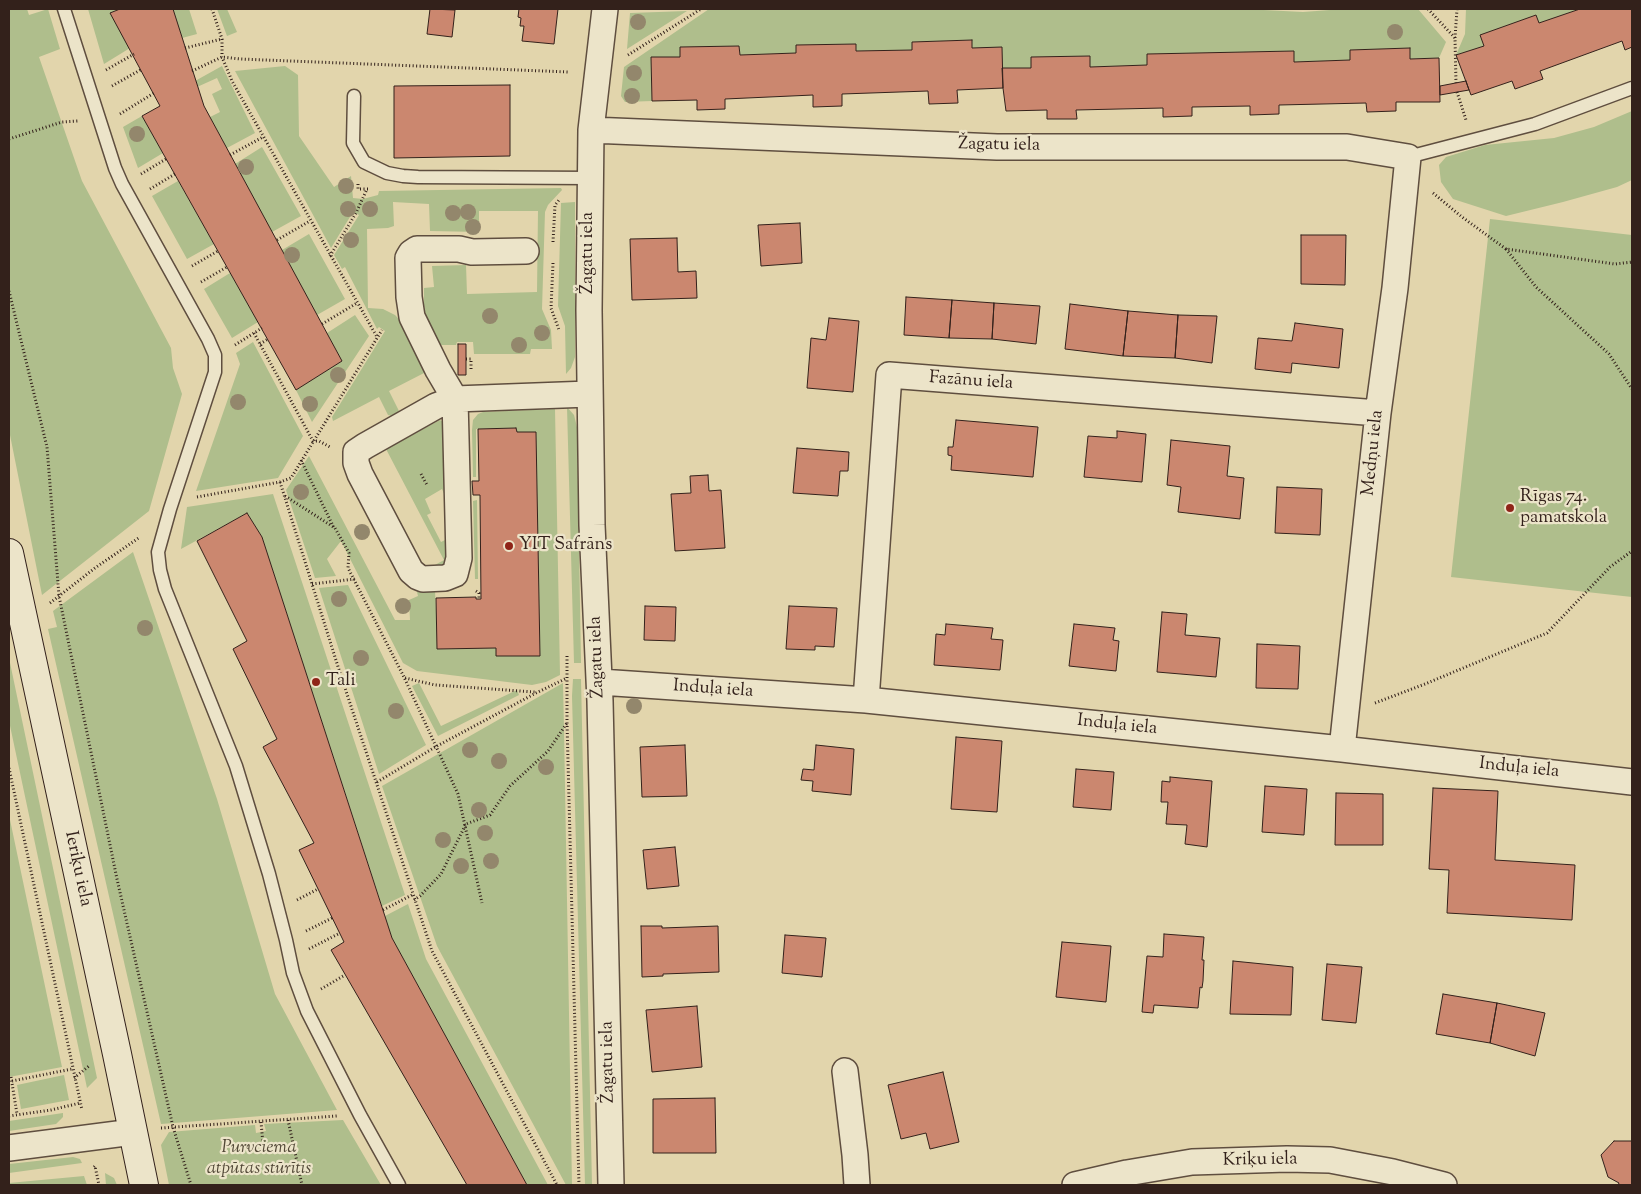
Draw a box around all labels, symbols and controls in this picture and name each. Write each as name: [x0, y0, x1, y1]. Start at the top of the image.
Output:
street label: Žagatu iela: [958, 134, 1040, 158]
street label: Žagatu iela: [578, 212, 600, 294]
street label: Fazānu iela: [928, 368, 1014, 396]
street label: Medņu iela: [1359, 409, 1389, 497]
place label: Rīgas 74. pamatskola: [1520, 487, 1607, 530]
marker: Rīgas 74. pamatskola: [1504, 502, 1516, 514]
place label: YIT Safrāns: [519, 535, 612, 557]
marker: YIT Safrāns: [503, 540, 515, 552]
street label: Žagatu iela: [586, 616, 610, 698]
place label: Tali: [326, 671, 356, 693]
marker: Tali: [310, 676, 322, 688]
street label: Induļa iela: [672, 676, 754, 704]
street label: Induļa iela: [1076, 711, 1158, 741]
street label: Induļa iela: [1478, 754, 1560, 784]
street label: Ieriķu iela: [58, 829, 96, 909]
street label: Žagatu iela: [597, 1021, 621, 1103]
park label: Purvciema atpūtas stūrītis: [207, 1138, 311, 1180]
street label: Kriķu iela: [1222, 1150, 1298, 1172]

